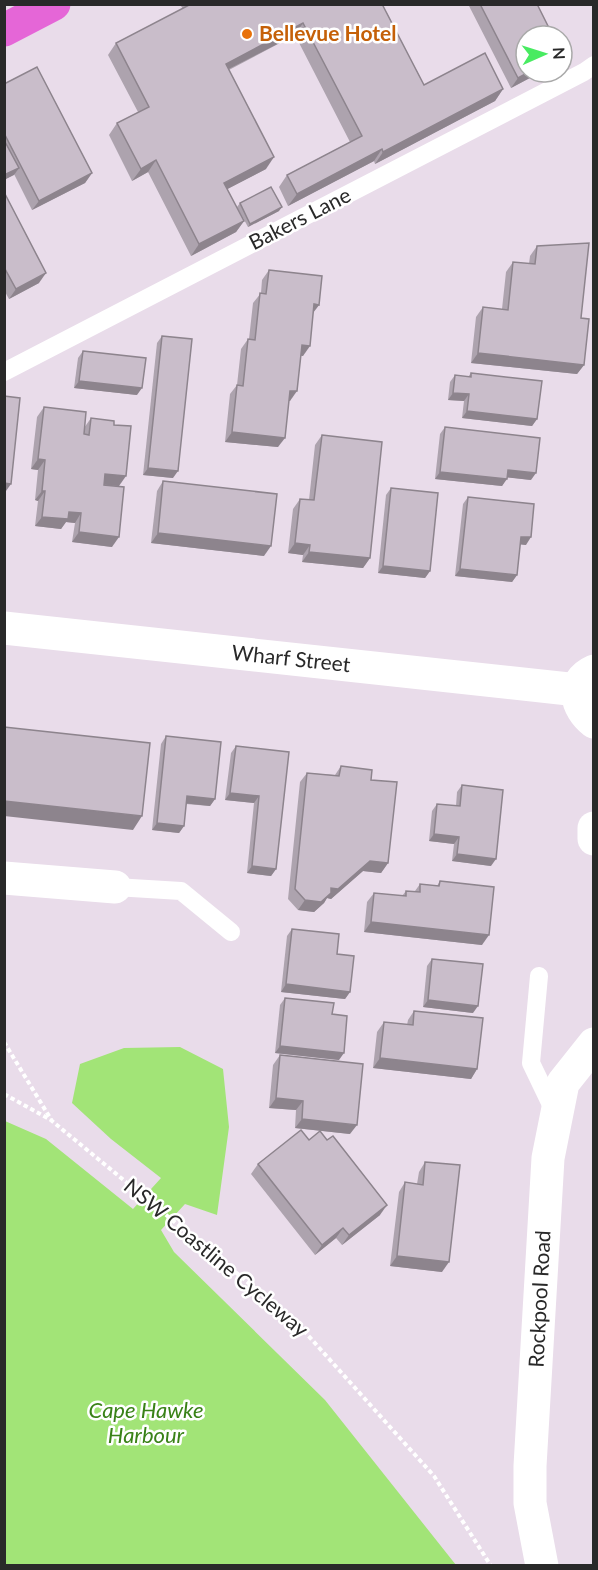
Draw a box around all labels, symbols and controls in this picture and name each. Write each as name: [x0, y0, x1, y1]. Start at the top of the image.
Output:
place label: Bellevue Hotel: [259, 20, 396, 45]
north arrow: [514, 24, 574, 84]
marker: Bellevue Hotel: [240, 27, 254, 41]
text: N: [550, 47, 569, 60]
street label: Bakers Lane: [244, 181, 354, 254]
street label: Wharf Street: [231, 639, 352, 676]
street label: NSW Coastline Cycleway: [120, 1172, 314, 1341]
street label: Rockpool Road: [522, 1230, 555, 1368]
water label: Cape Hawke Harbour: [89, 1396, 203, 1448]

